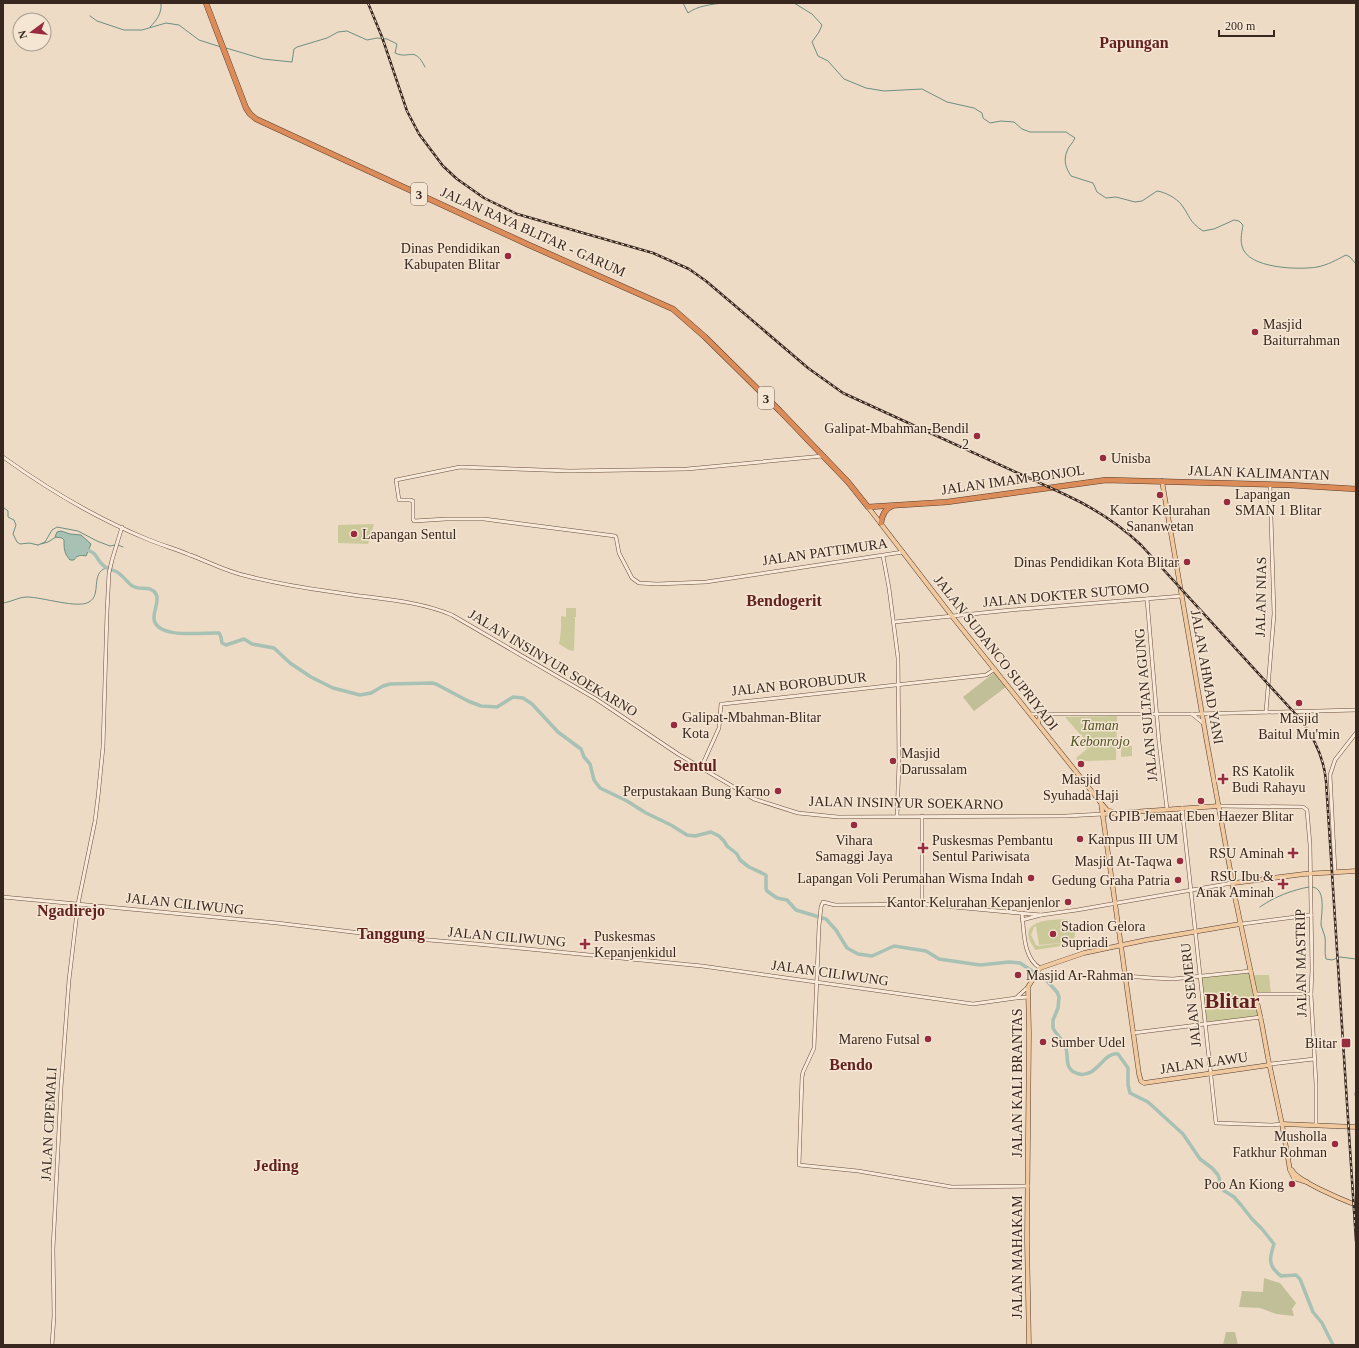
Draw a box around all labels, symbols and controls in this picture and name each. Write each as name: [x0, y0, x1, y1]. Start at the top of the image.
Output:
north arrow: [12, 12, 52, 52]
scale bar: [1219, 12, 1274, 38]
text: 200 m: [1225, 19, 1256, 33]
text: N: [16, 29, 29, 40]
district label: Papungan: [1099, 34, 1169, 52]
road number: 3: [411, 183, 427, 205]
street label: JALAN RAYA BLITAR - GARUM: [438, 184, 628, 280]
place label: Dinas Pendidikan Kabupaten Blitar: [401, 241, 500, 272]
marker: Dinas Pendidikan Kabupaten Blitar: [503, 251, 513, 261]
place label: Masjid Baiturrahman: [1263, 317, 1340, 348]
marker: Masjid Baiturrahman: [1250, 327, 1260, 337]
road number: 3: [758, 387, 774, 409]
place label: Galipat-Mbahman-Bendil 2: [824, 421, 969, 452]
marker: Galipat-Mbahman-Bendil 2: [972, 431, 982, 441]
place label: Unisba: [1111, 451, 1151, 466]
marker: Unisba: [1098, 453, 1108, 463]
street label: JALAN IMAM BONJOL: [940, 463, 1086, 497]
street label: JALAN KALIMANTAN: [1188, 463, 1330, 483]
place label: Lapangan SMAN 1 Blitar: [1235, 487, 1322, 518]
marker: Kantor Kelurahan Sananwetan: [1155, 490, 1165, 500]
marker: Lapangan SMAN 1 Blitar: [1222, 497, 1232, 507]
place label: Kantor Kelurahan Sananwetan: [1110, 503, 1210, 534]
place label: Lapangan Sentul: [362, 527, 457, 542]
marker: Lapangan Sentul: [349, 529, 359, 539]
street label: JALAN PATTIMURA: [761, 536, 890, 568]
place label: Dinas Pendidikan Kota Blitar: [1014, 555, 1179, 570]
marker: Dinas Pendidikan Kota Blitar: [1182, 557, 1192, 567]
street label: JALAN NIAS: [1253, 557, 1269, 637]
street label: JALAN SUDANCO SUPRIYADI: [931, 573, 1061, 734]
street label: JALAN DOKTER SUTOMO: [982, 580, 1150, 610]
district label: Bendogerit: [746, 592, 822, 610]
street label: JALAN INSINYUR SOEKARNO: [466, 606, 640, 720]
street label: JALAN AHMAD YANI: [1188, 609, 1226, 746]
street label: JALAN SULTAN AGUNG: [1132, 628, 1160, 782]
street label: JALAN BOROBUDUR: [731, 669, 868, 699]
marker: Masjid Baitul Mu'min: [1294, 698, 1304, 708]
place label: Galipat-Mbahman-Blitar Kota: [682, 710, 822, 741]
place label: Masjid Baitul Mu'min: [1258, 711, 1340, 742]
park label: Taman Kebonrojo: [1069, 718, 1130, 749]
marker: Galipat-Mbahman-Blitar Kota: [669, 720, 679, 730]
place label: Masjid Darussalam: [901, 746, 967, 777]
marker: Masjid Darussalam: [888, 756, 898, 766]
district label: Sentul: [673, 757, 717, 774]
marker: Masjid Syuhada Haji: [1076, 759, 1086, 769]
place label: RS Katolik Budi Rahayu: [1232, 764, 1306, 795]
place label: Masjid Syuhada Haji: [1043, 772, 1119, 803]
marker: RS Katolik Budi Rahayu: [1217, 773, 1229, 785]
place label: Perpustakaan Bung Karno: [623, 784, 770, 799]
marker: Perpustakaan Bung Karno: [773, 786, 783, 796]
street label: JALAN INSINYUR SOEKARNO: [809, 794, 1003, 812]
marker: GPIB Jemaat Eben Haezer Blitar: [1196, 796, 1206, 806]
place label: GPIB Jemaat Eben Haezer Blitar: [1108, 809, 1294, 824]
marker: Vihara Samaggi Jaya: [849, 820, 859, 830]
place label: Kampus III UM: [1088, 832, 1179, 847]
place label: Vihara Samaggi Jaya: [815, 833, 893, 864]
place label: Puskesmas Pembantu Sentul Pariwisata: [932, 833, 1053, 864]
marker: Kampus III UM: [1075, 834, 1085, 844]
marker: Puskesmas Pembantu Sentul Pariwisata: [917, 842, 929, 854]
place label: RSU Aminah: [1209, 846, 1284, 861]
marker: RSU Aminah: [1287, 847, 1299, 859]
place label: Masjid At-Taqwa: [1075, 854, 1173, 869]
marker: Masjid At-Taqwa: [1175, 856, 1185, 866]
place label: RSU Ibu & Anak Aminah: [1196, 869, 1274, 900]
place label: Lapangan Voli Perumahan Wisma Indah: [797, 871, 1023, 886]
marker: Lapangan Voli Perumahan Wisma Indah: [1026, 873, 1036, 883]
place label: Gedung Graha Patria: [1052, 873, 1171, 888]
marker: Gedung Graha Patria: [1173, 875, 1183, 885]
marker: RSU Ibu & Anak Aminah: [1277, 878, 1289, 890]
street label: JALAN CILIWUNG: [125, 890, 245, 918]
place label: Kantor Kelurahan Kepanjenlor: [887, 895, 1060, 910]
marker: Kantor Kelurahan Kepanjenlor: [1063, 897, 1073, 907]
district label: Ngadirejo: [37, 902, 105, 920]
street label: JALAN MASTRIP: [1293, 908, 1309, 1017]
place label: Stadion Gelora Supriadi: [1061, 919, 1146, 950]
street label: JALAN CILIWUNG: [447, 924, 567, 950]
district label: Tanggung: [357, 925, 425, 943]
place label: Puskesmas Kepanjenkidul: [594, 929, 677, 960]
marker: Stadion Gelora Supriadi: [1048, 929, 1058, 939]
marker: Puskesmas Kepanjenkidul: [579, 938, 591, 950]
street label: JALAN SEMERU: [1178, 942, 1204, 1048]
street label: JALAN CILIWUNG: [770, 957, 890, 989]
place label: Masjid Ar-Rahman: [1026, 968, 1133, 983]
marker: Masjid Ar-Rahman: [1013, 970, 1023, 980]
district label: Blitar: [1205, 988, 1260, 1013]
street label: JALAN KALI BRANTAS: [1010, 1009, 1025, 1158]
place label: Mareno Futsal: [839, 1032, 920, 1047]
marker: Mareno Futsal: [923, 1034, 933, 1044]
place label: Sumber Udel: [1051, 1035, 1125, 1050]
place label: Blitar: [1305, 1036, 1337, 1051]
marker: Sumber Udel: [1038, 1037, 1048, 1047]
marker: Blitar: [1340, 1037, 1352, 1049]
street label: JALAN LAWU: [1159, 1049, 1249, 1077]
district label: Bendo: [829, 1056, 873, 1073]
street label: JALAN CIPEMALI: [39, 1066, 59, 1181]
place label: Musholla Fatkhur Rohman: [1233, 1129, 1328, 1160]
marker: Musholla Fatkhur Rohman: [1330, 1139, 1340, 1149]
district label: Jeding: [253, 1157, 299, 1175]
place label: Poo An Kiong: [1204, 1177, 1284, 1192]
marker: Poo An Kiong: [1287, 1179, 1297, 1189]
street label: JALAN MAHAKAM: [1010, 1195, 1025, 1319]

